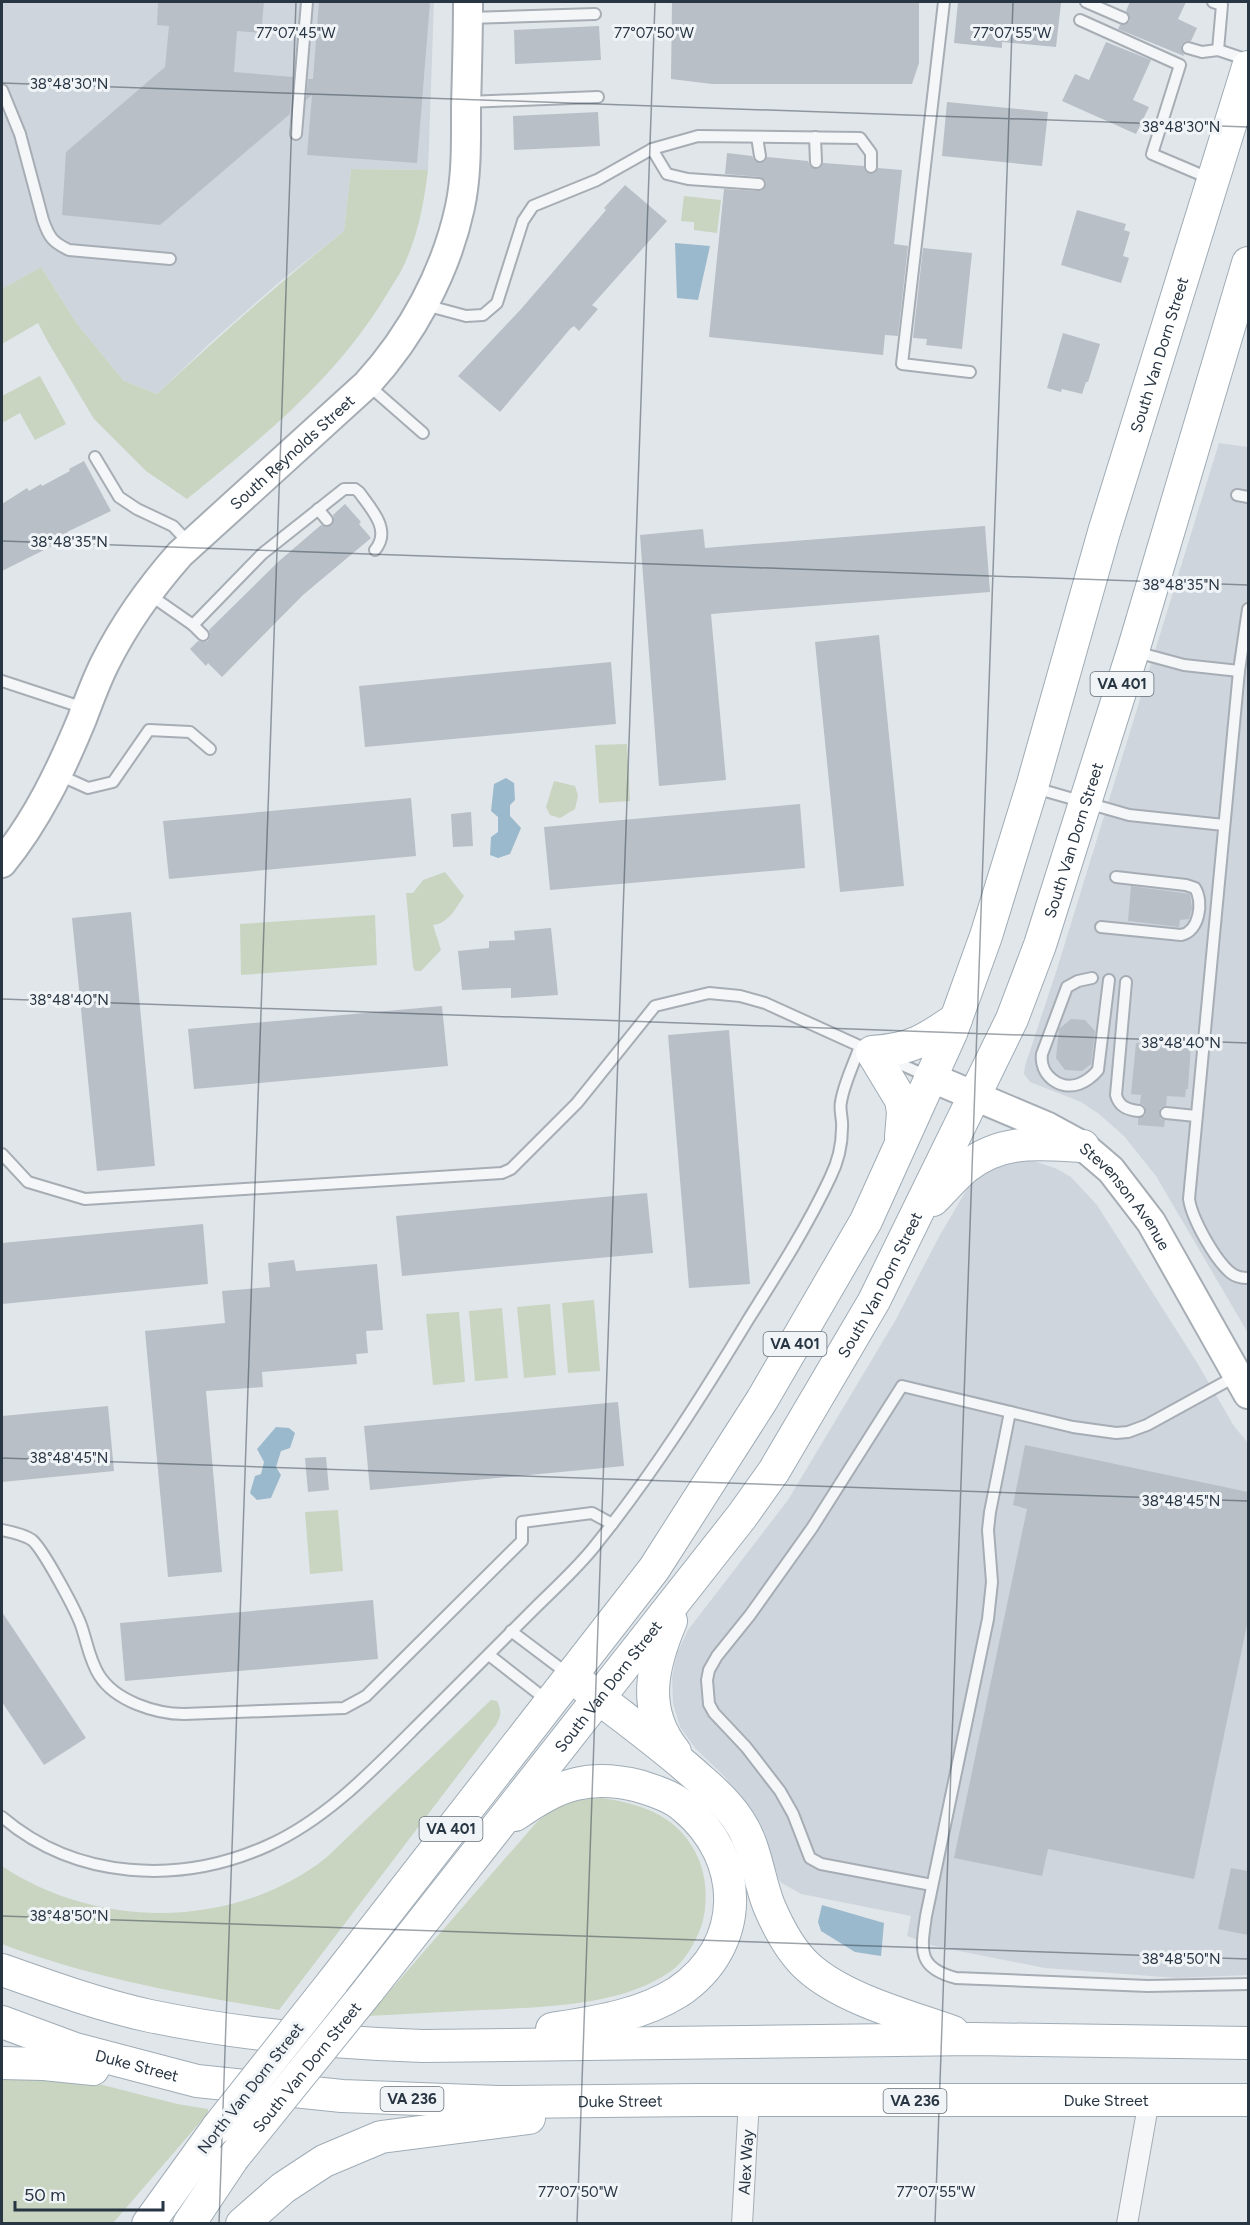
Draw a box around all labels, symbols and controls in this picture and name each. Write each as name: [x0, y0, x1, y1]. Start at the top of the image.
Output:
text: 77°07'45"W: [256, 24, 336, 42]
text: 77°07'50"W: [614, 24, 694, 42]
text: 77°07'55"W: [973, 24, 1052, 42]
text: 38°48'30"N: [30, 75, 108, 93]
text: 38°48'30"N: [1142, 118, 1220, 136]
street label: South Van Dorn Street: [1126, 275, 1192, 435]
street label: South Reynolds Street: [226, 391, 359, 514]
text: 38°48'35"N: [30, 533, 108, 551]
text: 38°48'35"N: [1142, 576, 1220, 594]
road number: VA 401: [1090, 672, 1154, 696]
street label: South Van Dorn Street: [1040, 760, 1107, 920]
text: 38°48'40"N: [29, 991, 109, 1009]
text: 38°48'40"N: [1141, 1034, 1221, 1052]
street label: Stevenson Avenue: [1076, 1139, 1174, 1254]
street label: South Van Dorn Street: [834, 1209, 926, 1361]
road number: VA 401: [764, 1332, 826, 1356]
text: 38°48'45"N: [30, 1449, 108, 1467]
text: 38°48'45"N: [1142, 1492, 1220, 1510]
street label: South Van Dorn Street: [551, 1617, 666, 1756]
road number: VA 401: [420, 1817, 482, 1841]
text: 38°48'50"N: [29, 1907, 109, 1925]
text: 38°48'50"N: [1141, 1950, 1221, 1968]
street label: South Van Dorn Street: [249, 1998, 365, 2136]
street label: North Van Dorn Street: [193, 2019, 307, 2158]
street label: Duke Street: [93, 2046, 181, 2086]
road number: VA 236: [380, 2087, 444, 2111]
road number: VA 236: [884, 2089, 946, 2113]
street label: Duke Street: [577, 2091, 663, 2111]
street label: Duke Street: [1064, 2091, 1149, 2110]
street label: Alex Way: [735, 2128, 757, 2196]
scale bar: [15, 2174, 164, 2212]
text: 77°07'50"W: [538, 2183, 618, 2201]
text: 77°07'55"W: [897, 2183, 976, 2201]
text: 50 m: [24, 2184, 66, 2206]

